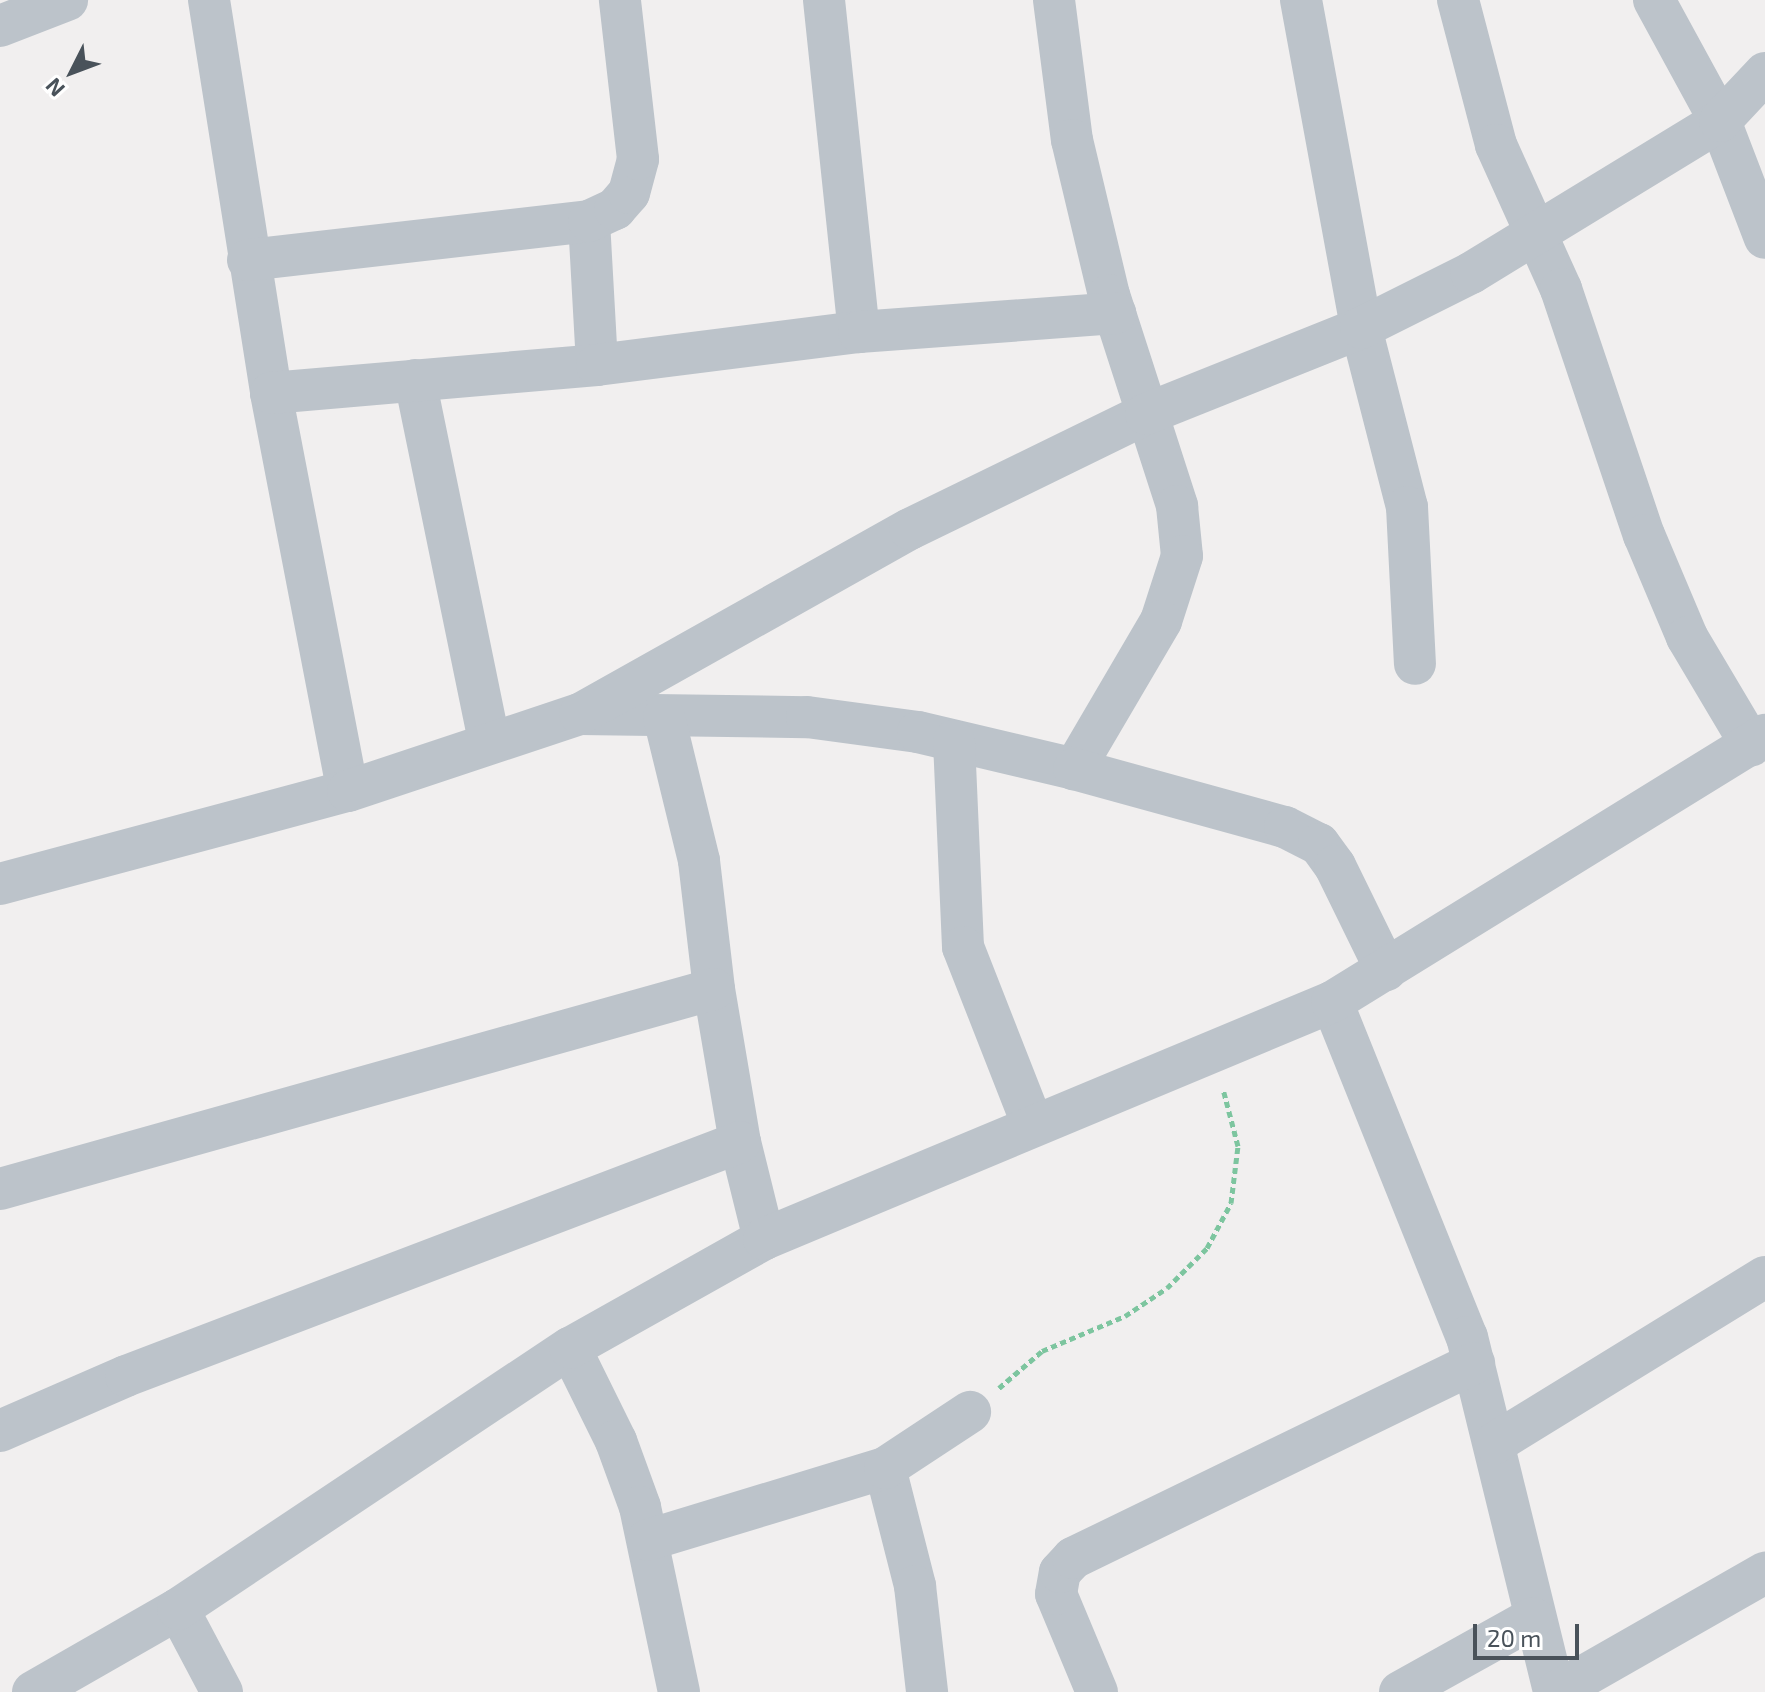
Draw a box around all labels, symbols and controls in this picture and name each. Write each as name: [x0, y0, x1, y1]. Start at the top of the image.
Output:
north arrow: [32, 32, 112, 112]
text: N: [39, 73, 69, 103]
scale bar: [1477, 1608, 1583, 1658]
text: 20 m: [1487, 1623, 1541, 1652]

